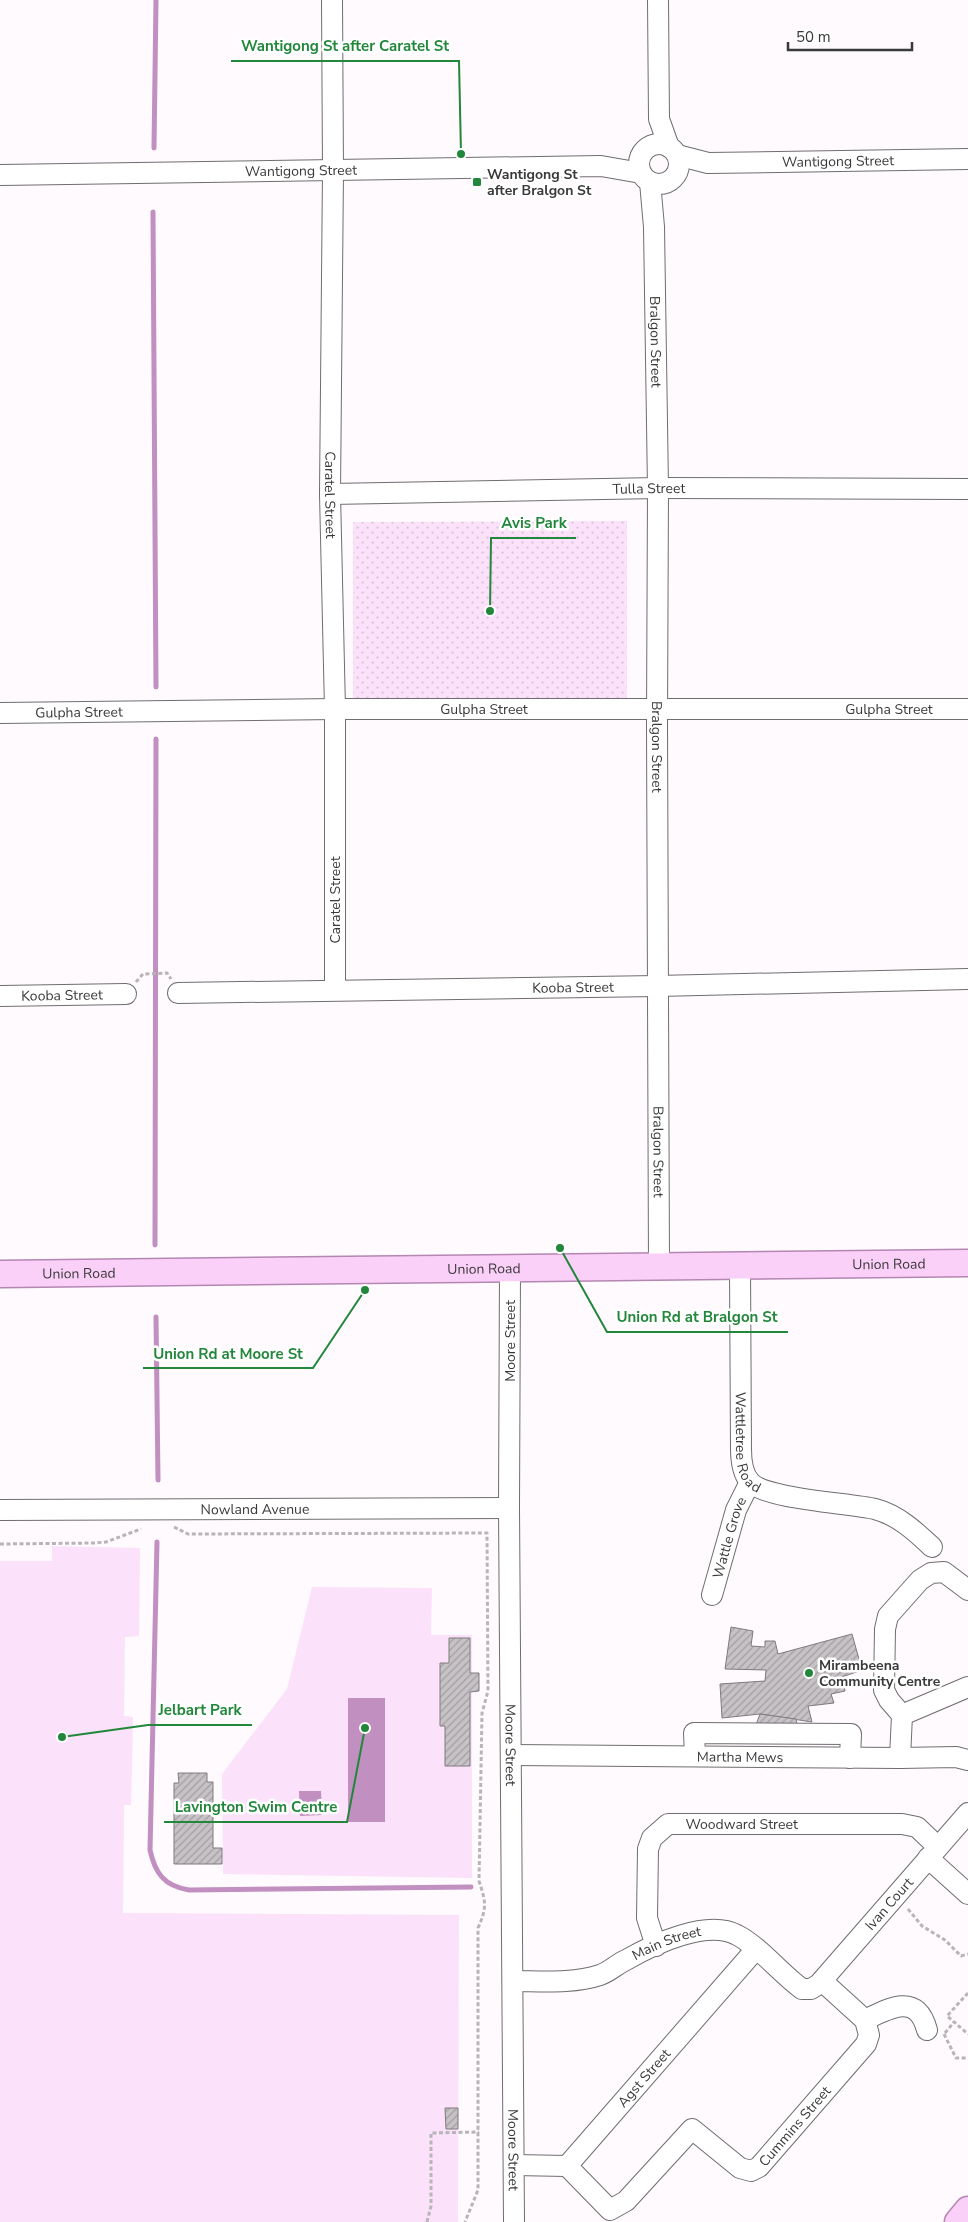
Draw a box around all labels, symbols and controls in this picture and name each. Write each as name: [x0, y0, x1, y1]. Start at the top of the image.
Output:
scale bar: [788, 20, 912, 52]
text: 50 m: [796, 27, 831, 47]
callout: Wantigong St after Caratel St: [231, 31, 459, 61]
text: Wantigong St after Caratel St: [241, 36, 449, 56]
street label: Wantigong Street: [782, 151, 894, 171]
street label: Wantigong Street: [245, 160, 357, 181]
place label: Wantigong St after Bralgon St: [487, 165, 592, 200]
marker: Wantigong St after Bralgon St: [471, 176, 483, 188]
street label: Bralgon Street: [646, 296, 666, 388]
street label: Caratel Street: [320, 451, 341, 539]
street label: Tulla Street: [612, 478, 686, 498]
callout: Avis Park: [491, 508, 576, 538]
text: Avis Park: [501, 513, 568, 533]
street label: Gulpha Street: [440, 700, 528, 719]
street label: Gulpha Street: [845, 700, 933, 719]
street label: Bralgon Street: [647, 701, 667, 793]
street label: Gulpha Street: [35, 702, 123, 722]
street label: Caratel Street: [326, 856, 345, 944]
street label: Kooba Street: [532, 977, 614, 997]
street label: Kooba Street: [21, 985, 103, 1005]
street label: Bralgon Street: [649, 1106, 668, 1198]
street label: Union Road: [852, 1254, 926, 1274]
street label: Union Road: [447, 1259, 521, 1278]
street label: Union Road: [42, 1263, 116, 1283]
street label: Moore Street: [501, 1300, 520, 1382]
callout: Union Rd at Bralgon St: [607, 1302, 788, 1332]
text: Union Rd at Bralgon St: [616, 1307, 778, 1327]
callout: Union Rd at Moore St: [143, 1338, 313, 1368]
text: Union Rd at Moore St: [153, 1344, 303, 1364]
street label: Wattletree Road: [731, 1392, 764, 1497]
street label: Wattle Grove: [708, 1493, 751, 1580]
street label: Nowland Avenue: [201, 1499, 309, 1519]
place label: Mirambeena Community Centre: [819, 1656, 941, 1691]
marker: Mirambeena Community Centre: [803, 1667, 815, 1679]
callout: Jelbart Park: [148, 1695, 252, 1725]
text: Jelbart Park: [157, 1700, 243, 1720]
street label: Moore Street: [501, 1704, 520, 1786]
street label: Martha Mews: [697, 1747, 784, 1767]
callout: Lavington Swim Centre: [164, 1792, 347, 1822]
text: Lavington Swim Centre: [175, 1797, 337, 1817]
street label: Woodward Street: [685, 1815, 798, 1834]
street label: Ivan Court: [861, 1873, 917, 1934]
street label: Main Street: [629, 1921, 702, 1964]
street label: Agst Street: [613, 2044, 675, 2111]
street label: Cummins Street: [754, 2082, 835, 2170]
street label: Moore Street: [504, 2109, 523, 2191]

